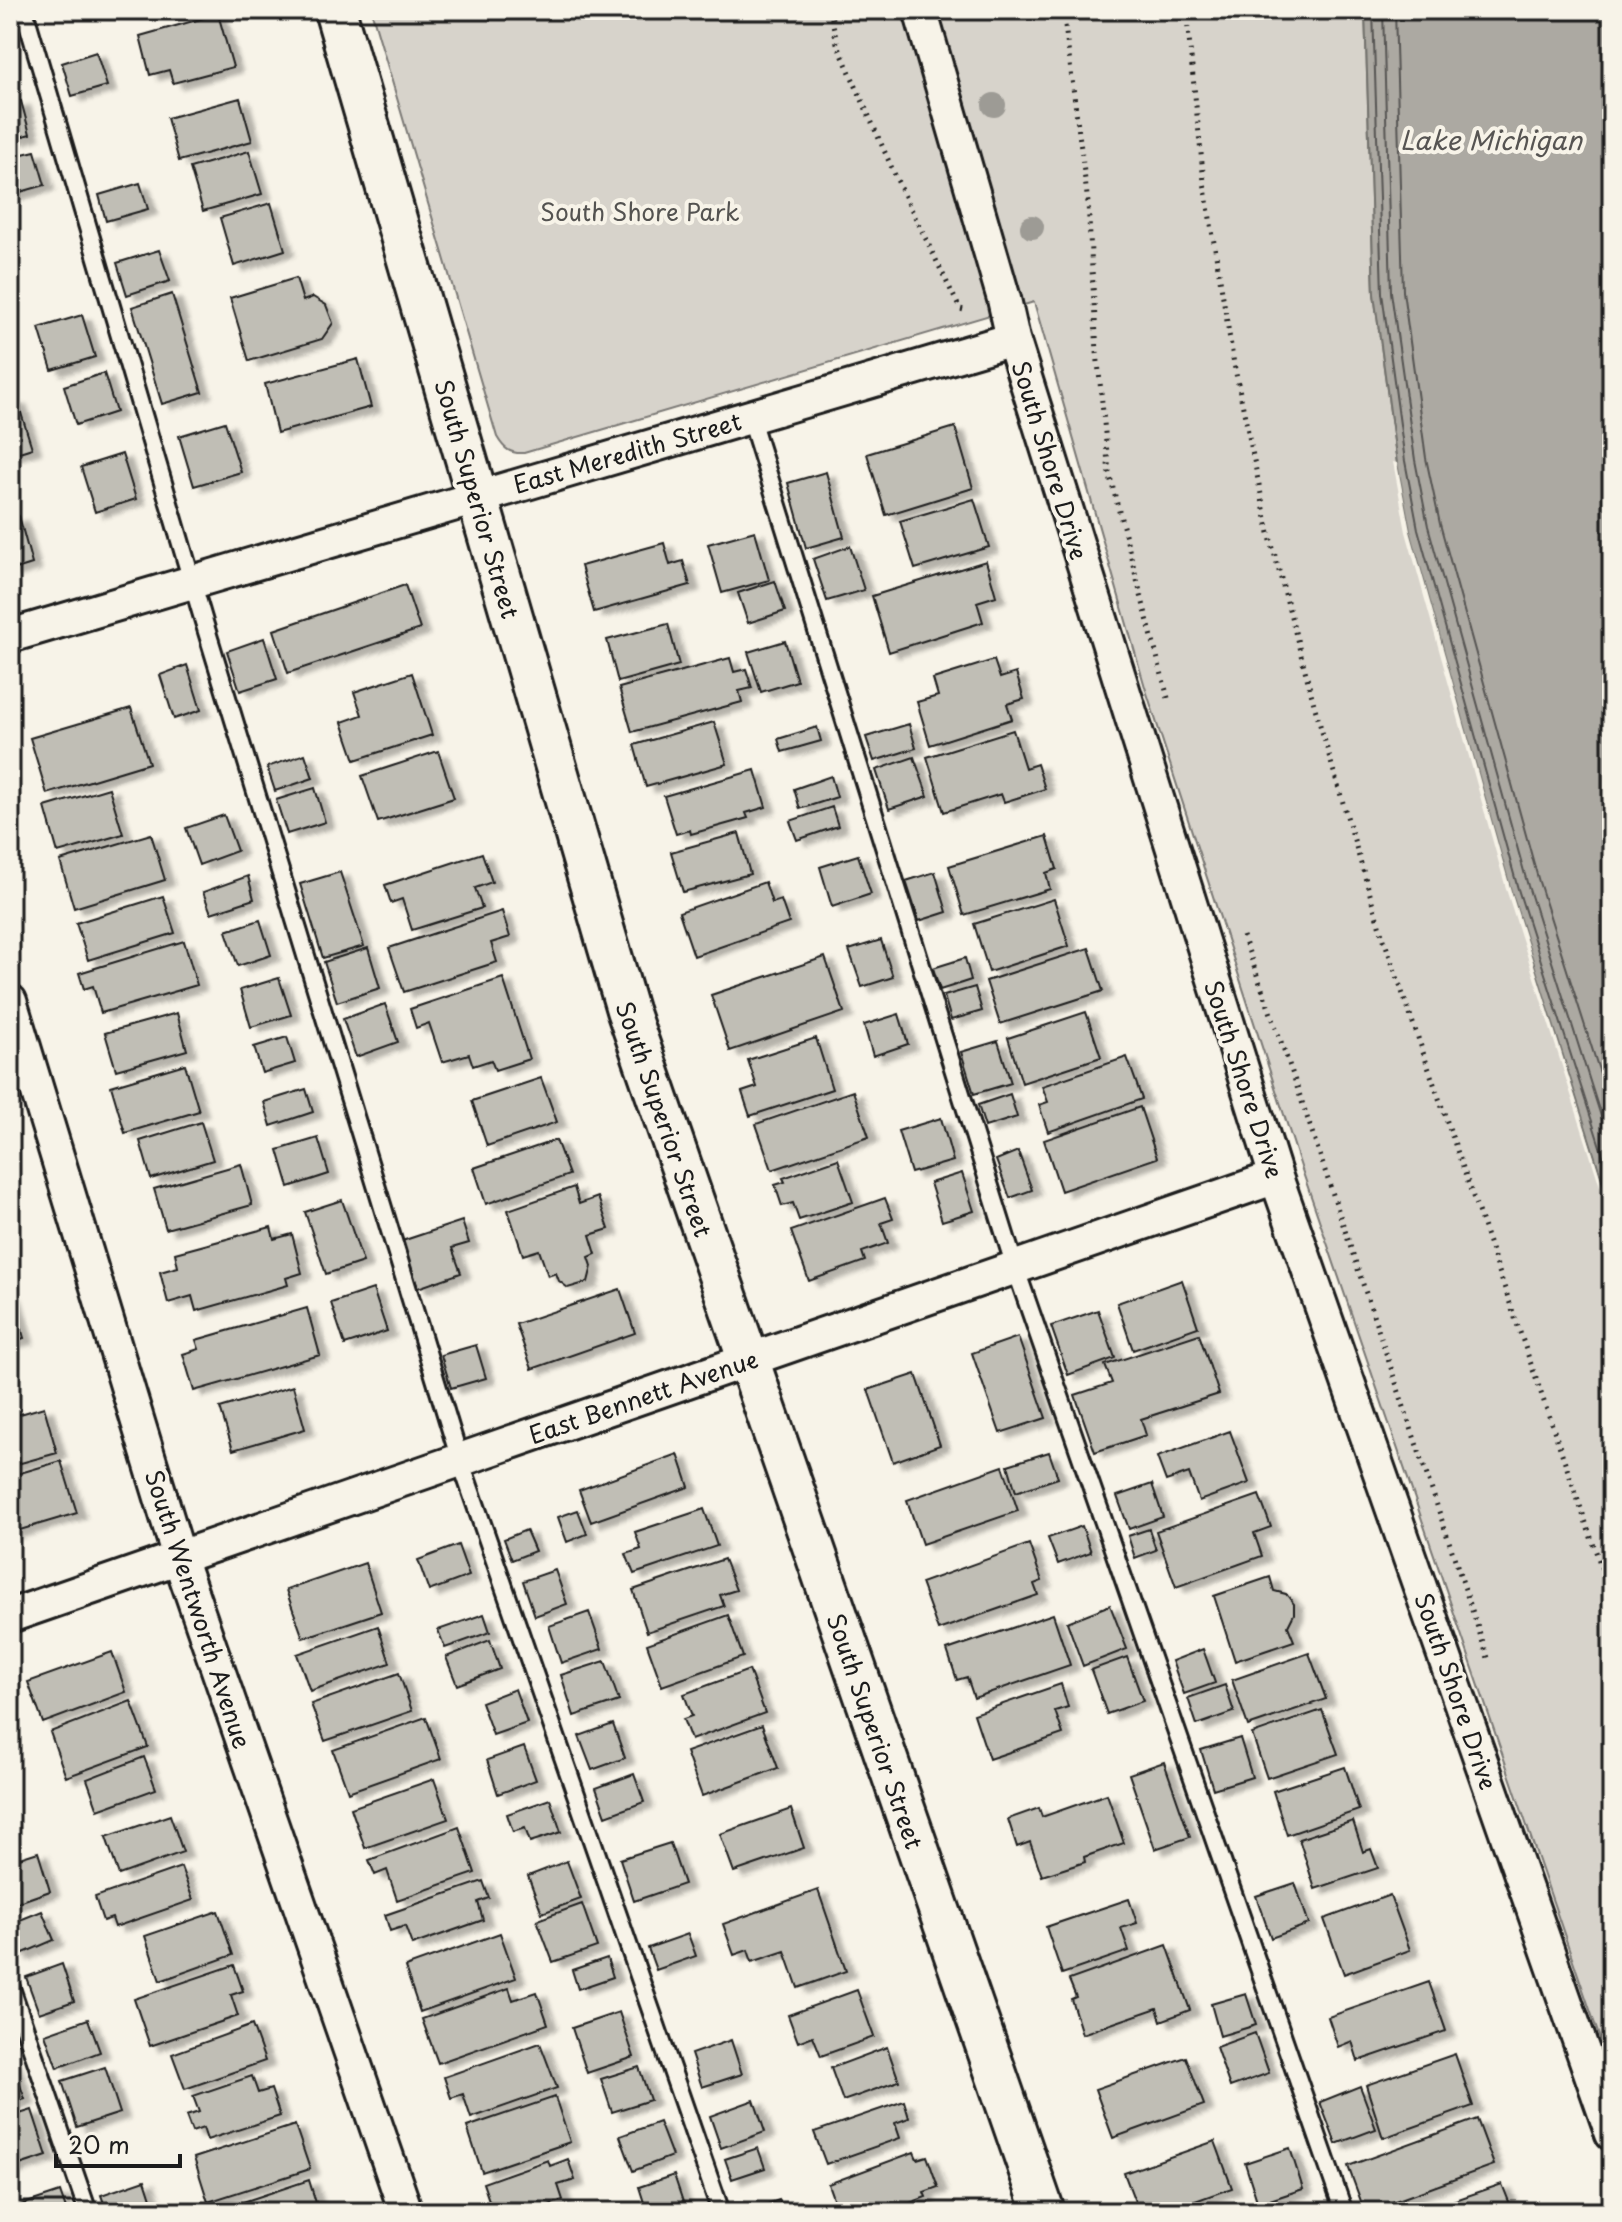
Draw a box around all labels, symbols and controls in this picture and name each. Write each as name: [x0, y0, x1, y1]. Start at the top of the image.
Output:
water label: Lake Michigan: [1400, 120, 1583, 159]
park label: South Shore Park: [540, 193, 740, 229]
street label: South Shore Drive: [1004, 356, 1098, 564]
street label: South Superior Street: [427, 375, 529, 623]
street label: East Meredith Street: [509, 402, 745, 502]
street label: South Shore Drive: [1196, 976, 1294, 1182]
street label: South Superior Street: [608, 996, 722, 1242]
street label: East Bennett Avenue: [524, 1340, 762, 1452]
street label: South Wentworth Avenue: [137, 1465, 261, 1753]
street label: South Shore Drive: [1406, 1588, 1508, 1794]
street label: South Superior Street: [819, 1608, 933, 1854]
scale bar: [56, 2118, 180, 2168]
text: 20 m: [68, 2126, 130, 2162]

